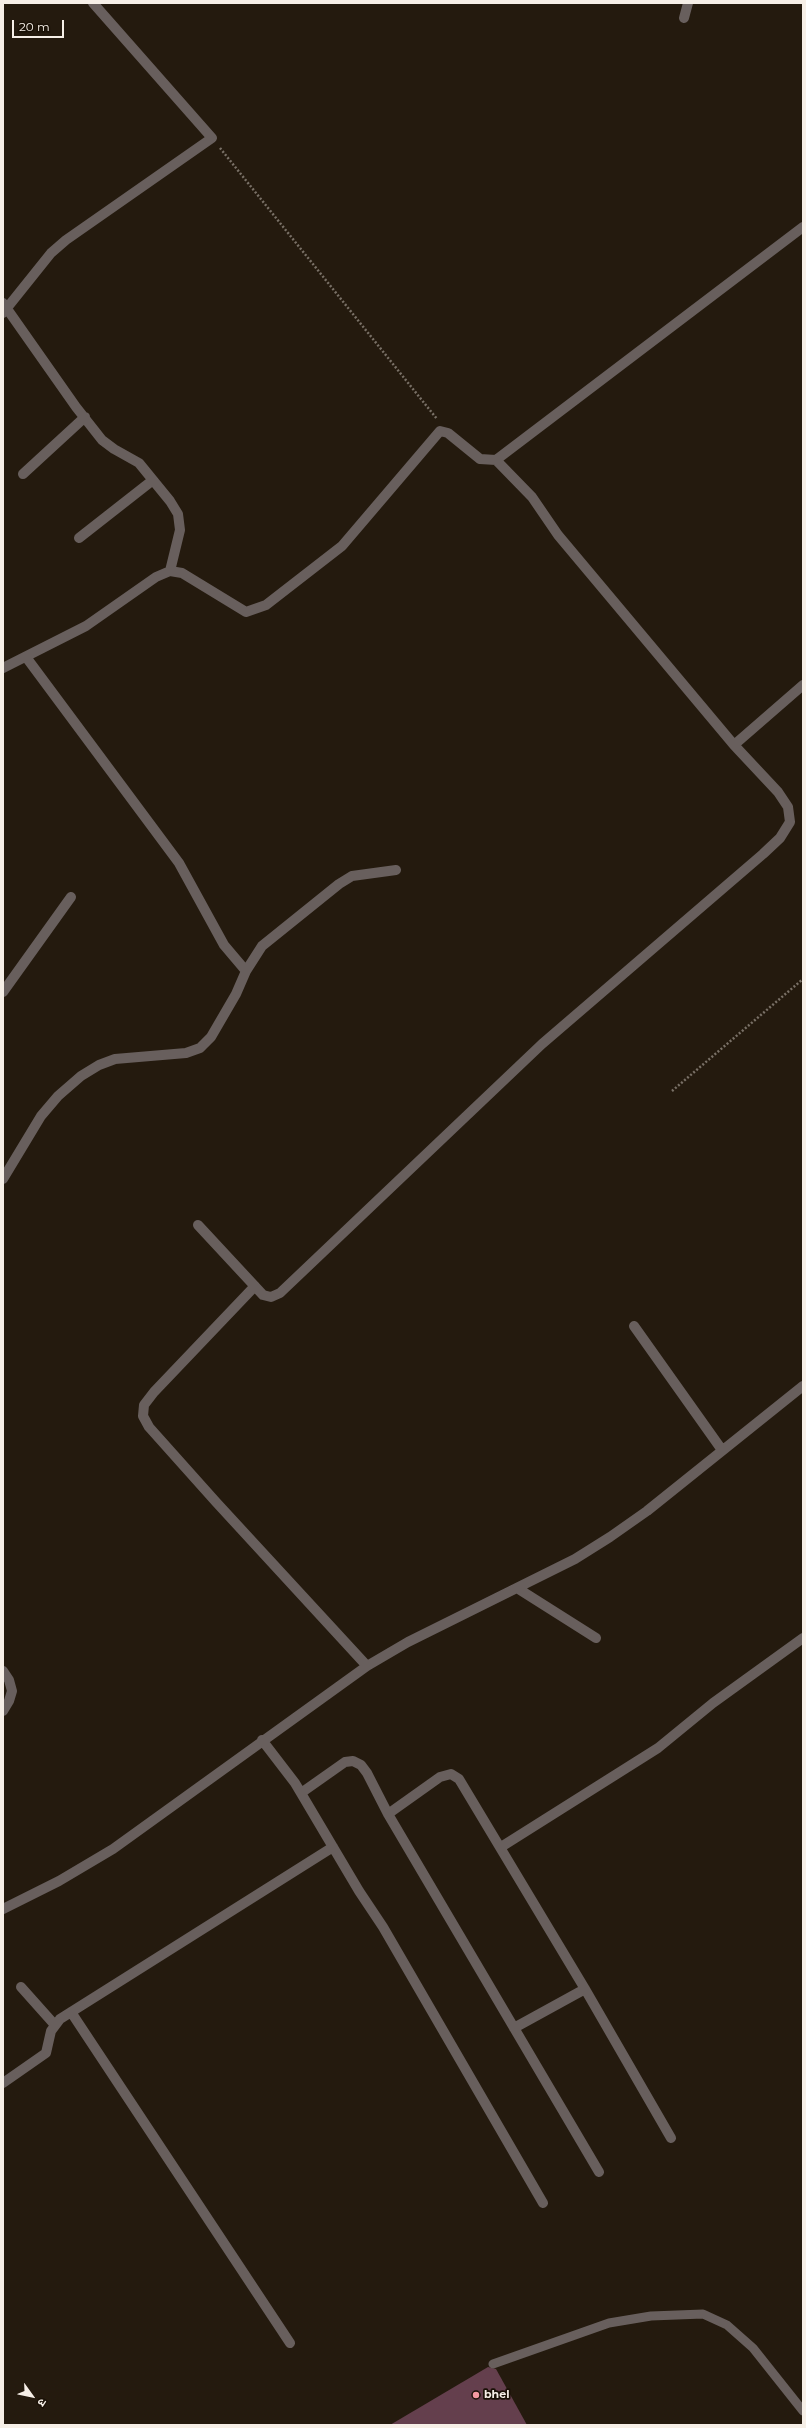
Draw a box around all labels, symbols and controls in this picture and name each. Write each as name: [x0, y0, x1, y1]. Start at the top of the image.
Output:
scale bar: [14, 12, 66, 38]
text: 20 m: [19, 19, 50, 34]
north arrow: [12, 2376, 52, 2416]
place label: bhel: [484, 2388, 509, 2402]
marker: bhel: [471, 2390, 481, 2400]
text: उ: [34, 2396, 50, 2409]

